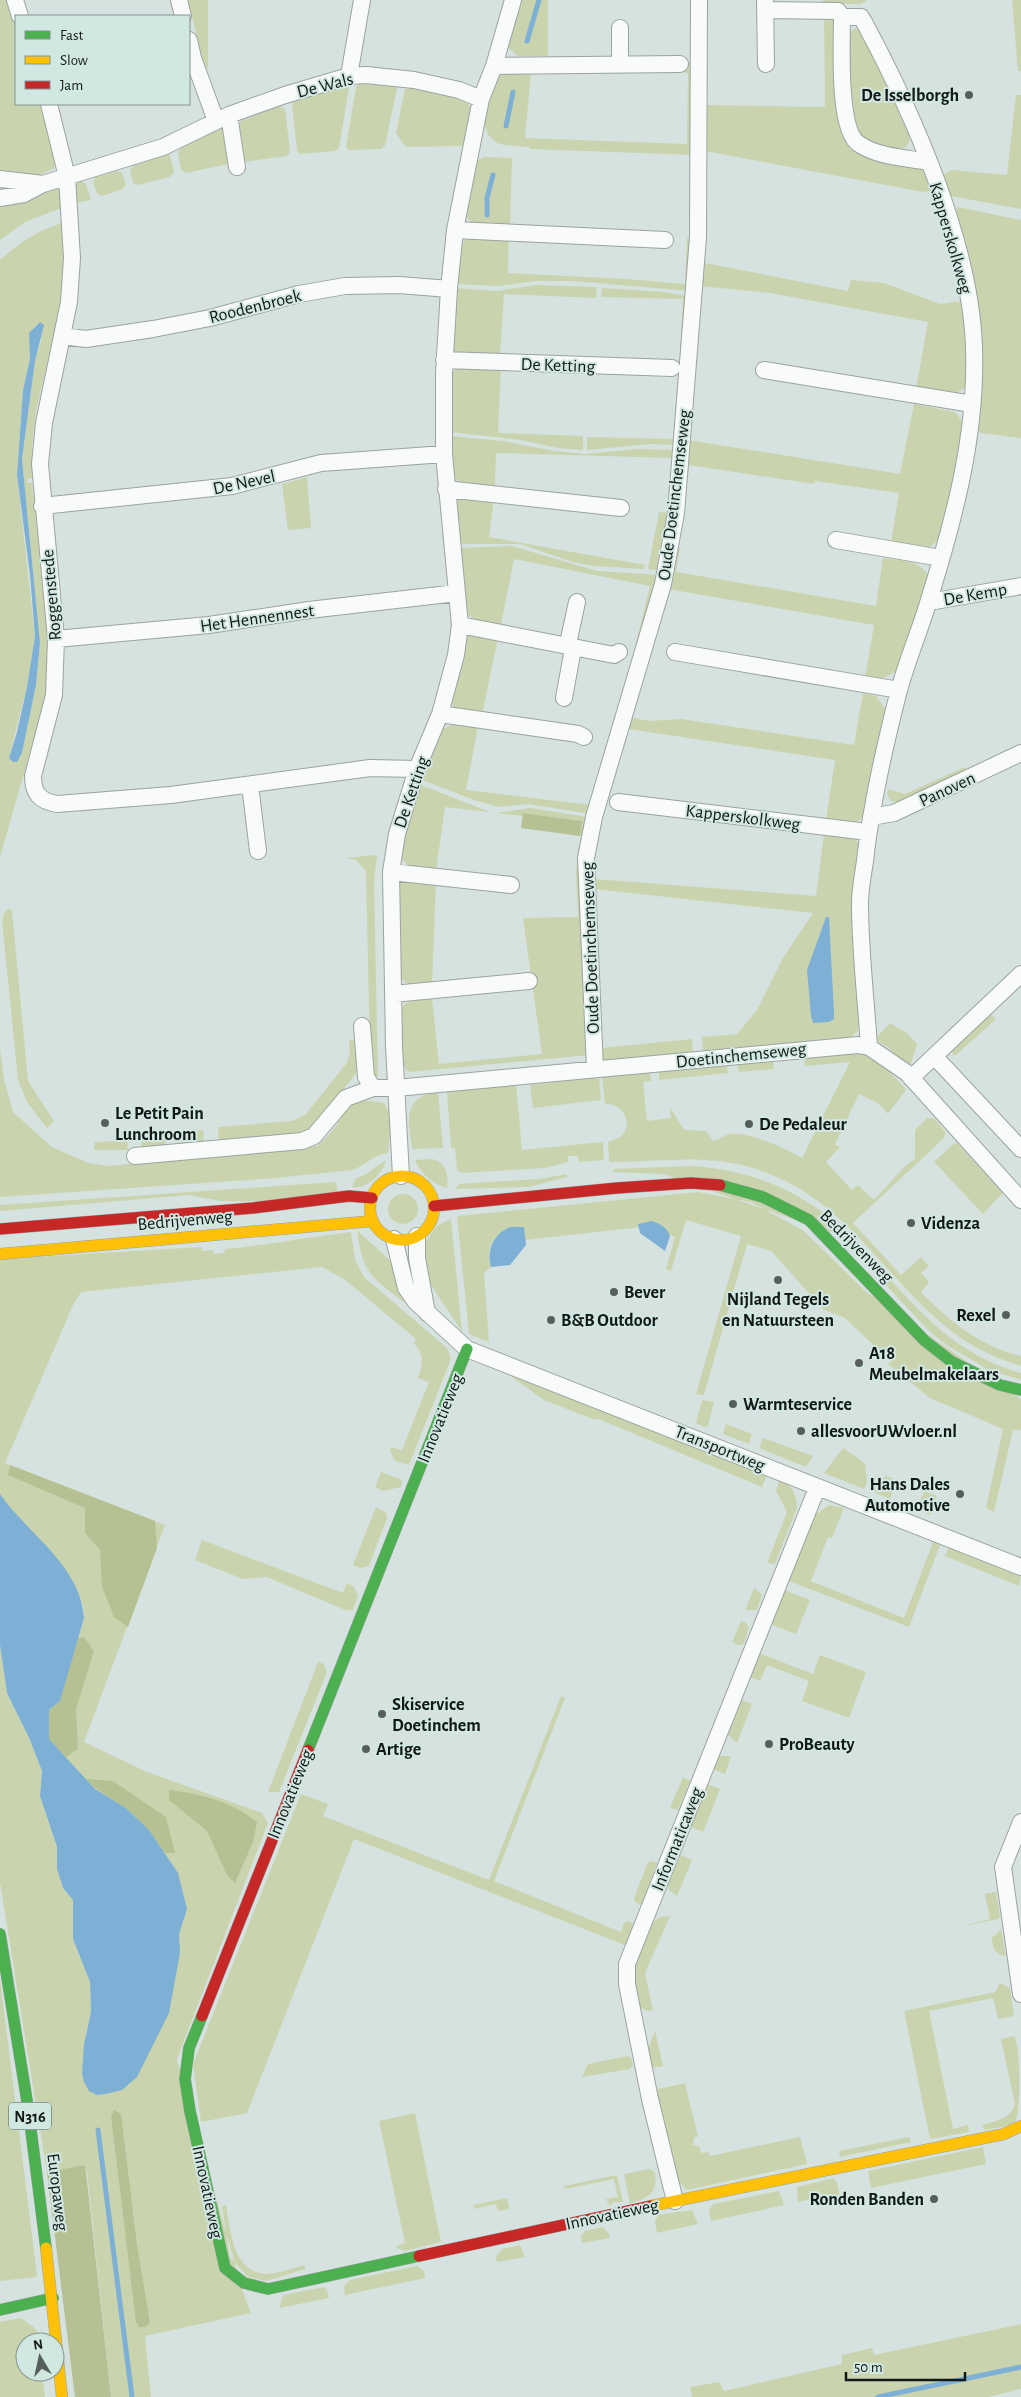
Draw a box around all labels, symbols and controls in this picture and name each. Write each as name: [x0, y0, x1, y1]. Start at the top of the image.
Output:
legend: [15, 15, 190, 105]
text: Fast: [60, 28, 84, 43]
text: Slow: [60, 53, 88, 68]
street label: De Wals: [295, 70, 355, 102]
text: Jam: [60, 78, 83, 93]
place label: De Isselborgh: [861, 87, 959, 105]
marker: De Isselborgh: [963, 89, 975, 101]
street label: Kapperskolkweg: [926, 180, 975, 296]
street label: Roodenbroek: [207, 287, 304, 327]
street label: De Ketting: [520, 356, 596, 376]
street label: Oude Doetinchemseweg: [656, 408, 694, 582]
street label: De Nevel: [211, 468, 277, 498]
street label: Roggenstede: [39, 549, 65, 641]
street label: De Kemp: [942, 581, 1008, 609]
street label: Het Hennennest: [199, 602, 316, 636]
street label: De Ketting: [391, 754, 433, 830]
street label: Panoven: [916, 769, 978, 811]
street label: Kapperskolkweg: [685, 802, 801, 834]
street label: Oude Doetinchemseweg: [579, 861, 603, 1034]
street label: Doetinchemseweg: [675, 1040, 807, 1072]
place label: Le Petit Pain Lunchroom: [115, 1105, 204, 1144]
place label: De Pedaleur: [759, 1116, 847, 1134]
marker: Le Petit Pain Lunchroom: [99, 1117, 111, 1129]
marker: De Pedaleur: [743, 1118, 755, 1130]
street label: Bedrijvenweg: [816, 1207, 897, 1287]
street label: Bedrijvenweg: [137, 1208, 234, 1234]
place label: Videnza: [921, 1215, 980, 1233]
marker: Videnza: [905, 1217, 917, 1229]
marker: Nijland Tegels en Natuursteen: [772, 1274, 784, 1286]
place label: Bever: [624, 1284, 666, 1302]
marker: Bever: [608, 1286, 620, 1298]
place label: Nijland Tegels en Natuursteen: [722, 1291, 834, 1330]
place label: Rexel: [956, 1307, 996, 1325]
marker: Rexel: [1000, 1309, 1012, 1321]
place label: B&B Outdoor: [561, 1312, 658, 1330]
marker: B&B Outdoor: [545, 1314, 557, 1326]
place label: A18 Meubelmakelaars: [869, 1345, 999, 1384]
marker: A18 Meubelmakelaars: [853, 1357, 865, 1369]
street label: Innovatieweg: [415, 1371, 467, 1466]
place label: Warmteservice: [743, 1396, 852, 1414]
marker: Warmteservice: [727, 1398, 739, 1410]
street label: Transportweg: [672, 1423, 767, 1475]
place label: allesvoorUWvloer.nl: [811, 1423, 957, 1441]
marker: allesvoorUWvloer.nl: [795, 1425, 807, 1437]
place label: Hans Dales Automotive: [865, 1476, 950, 1515]
marker: Hans Dales Automotive: [954, 1488, 966, 1500]
place label: Skiservice Doetinchem: [392, 1696, 481, 1735]
marker: Skiservice Doetinchem: [376, 1708, 388, 1720]
place label: ProBeauty: [779, 1736, 856, 1754]
marker: ProBeauty: [763, 1738, 775, 1750]
place label: Artige: [376, 1741, 421, 1759]
marker: Artige: [360, 1743, 372, 1755]
street label: Innovatieweg: [265, 1747, 317, 1842]
street label: Informaticaweg: [649, 1785, 707, 1894]
road number: N316: [9, 2102, 51, 2130]
street label: Innovatieweg: [188, 2144, 226, 2240]
street label: Europaweg: [43, 2152, 71, 2232]
place label: Ronden Banden: [809, 2191, 924, 2209]
marker: Ronden Banden: [928, 2193, 940, 2205]
street label: Innovatieweg: [564, 2196, 660, 2234]
north arrow: [15, 2332, 65, 2382]
text: N: [32, 2337, 44, 2353]
scale bar: [846, 2350, 965, 2382]
text: 50 m: [854, 2360, 883, 2375]

